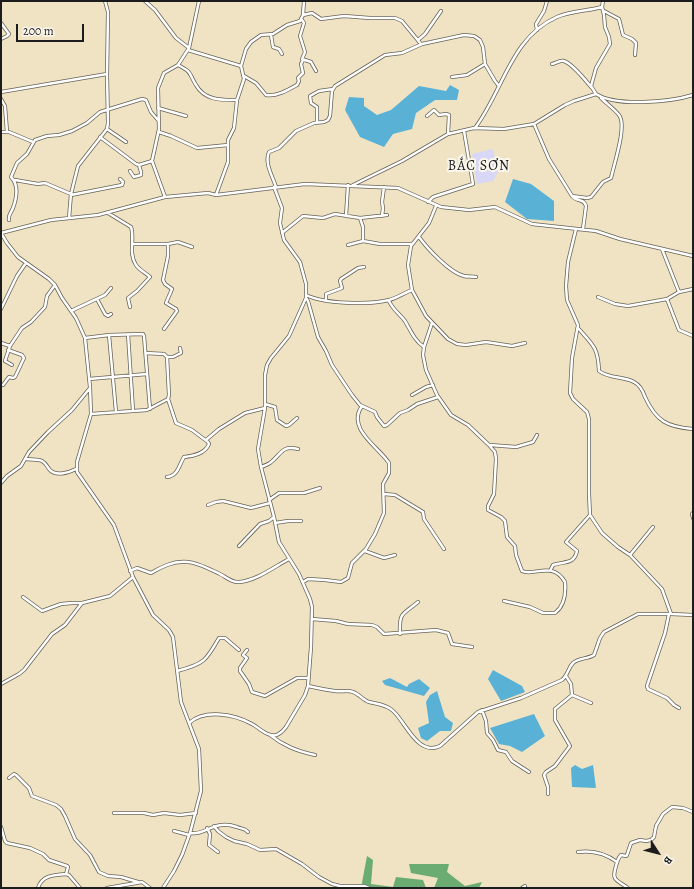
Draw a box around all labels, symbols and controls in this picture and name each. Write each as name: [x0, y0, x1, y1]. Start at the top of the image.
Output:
scale bar: [18, 16, 86, 42]
text: 200 m: [23, 23, 54, 39]
district label: BẮC SƠN: [448, 159, 510, 175]
north arrow: [638, 833, 678, 873]
text: B: [660, 853, 676, 868]

